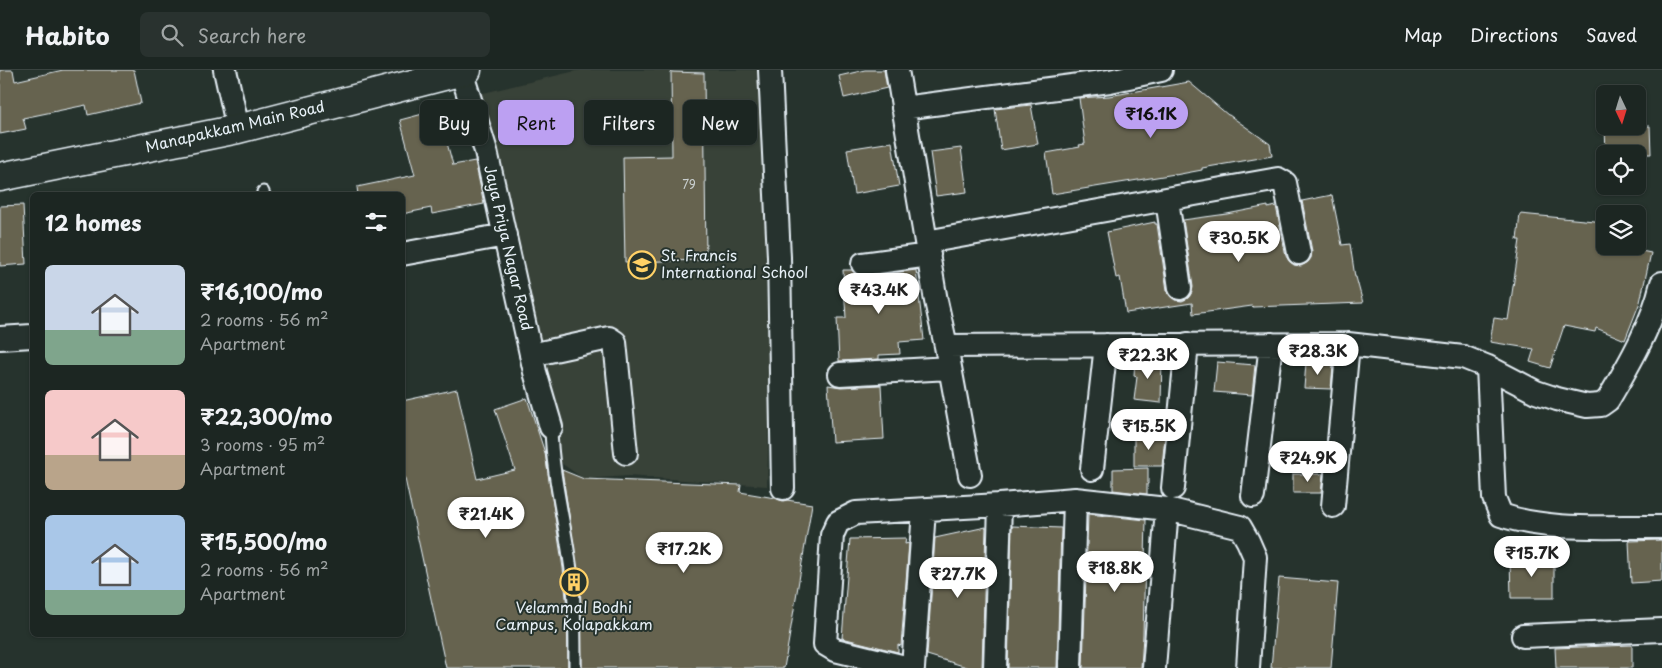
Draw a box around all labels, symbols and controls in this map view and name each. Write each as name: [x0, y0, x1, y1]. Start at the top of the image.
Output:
search box: [140, 12, 490, 57]
text: Habito: [25, 17, 110, 53]
icon: search: [158, 21, 186, 49]
text: Search here: [198, 21, 306, 49]
text: Map: [1404, 21, 1442, 48]
text: Directions: [1470, 21, 1558, 48]
text: Saved: [1586, 21, 1637, 48]
north arrow: [1596, 85, 1646, 135]
map controls: [1596, 85, 1646, 255]
street label: Manapakkam Main Road: [143, 94, 327, 157]
pin: ₹16.1K: [1110, 97, 1192, 139]
chip: Buy: [420, 100, 488, 145]
chip: Rent: [498, 100, 574, 145]
chip: Filters: [584, 100, 673, 145]
chip: New: [683, 100, 757, 145]
text: ₹16.1K: [1125, 101, 1177, 125]
button: locate: [1596, 145, 1646, 195]
street label: Jaya Priya Nagar Road: [479, 163, 540, 333]
house number: 79: [682, 175, 696, 193]
button: layers: [1596, 205, 1646, 255]
text: 12 homes: [45, 206, 142, 238]
icon: filters: [362, 208, 390, 236]
pin: ₹30.5K: [1198, 220, 1280, 263]
text: ₹30.5K: [1209, 225, 1269, 249]
place label: St. Francis International School: [661, 243, 808, 283]
school or university icon: St. Francis International School: [627, 250, 657, 280]
pin: ₹43.4K: [838, 272, 920, 315]
text: ₹16,100/mo: [200, 275, 323, 307]
text: ₹43.4K: [850, 277, 908, 301]
icon: home: [85, 285, 145, 345]
text: 2 rooms · 56 m²: [200, 307, 329, 331]
text: Apartment: [200, 331, 285, 355]
pin: ₹28.3K: [1277, 334, 1359, 376]
pin: ₹22.3K: [1107, 338, 1189, 380]
text: ₹28.3K: [1289, 338, 1347, 362]
text: ₹22.3K: [1118, 342, 1178, 366]
text: ₹22,300/mo: [200, 400, 332, 432]
pin: ₹15.5K: [1108, 408, 1190, 451]
icon: home: [85, 410, 145, 470]
text: ₹15.5K: [1122, 413, 1176, 437]
text: 3 rooms · 95 m²: [200, 432, 325, 456]
pin: ₹24.9K: [1267, 440, 1349, 483]
text: ₹24.9K: [1279, 445, 1337, 469]
text: Apartment: [200, 456, 285, 480]
pin: ₹21.4K: [445, 496, 527, 539]
text: ₹21.4K: [458, 501, 514, 525]
text: ₹15,500/mo: [200, 525, 327, 557]
pin: ₹17.2K: [643, 532, 725, 574]
icon: home: [85, 535, 145, 595]
text: ₹17.2K: [657, 536, 711, 560]
pin: ₹15.7K: [1491, 536, 1573, 578]
text: ₹15.7K: [1505, 540, 1559, 564]
pin: ₹18.8K: [1074, 550, 1156, 593]
text: ₹18.8K: [1088, 555, 1142, 579]
pin: ₹27.7K: [917, 556, 999, 599]
text: 2 rooms · 56 m²: [200, 557, 329, 581]
text: ₹27.7K: [930, 561, 986, 585]
building icon: Velammal Bodhi Campus, Kolapakkam: [559, 567, 589, 597]
text: Apartment: [200, 581, 285, 605]
place label: Velammal Bodhi Campus, Kolapakkam: [495, 595, 653, 635]

